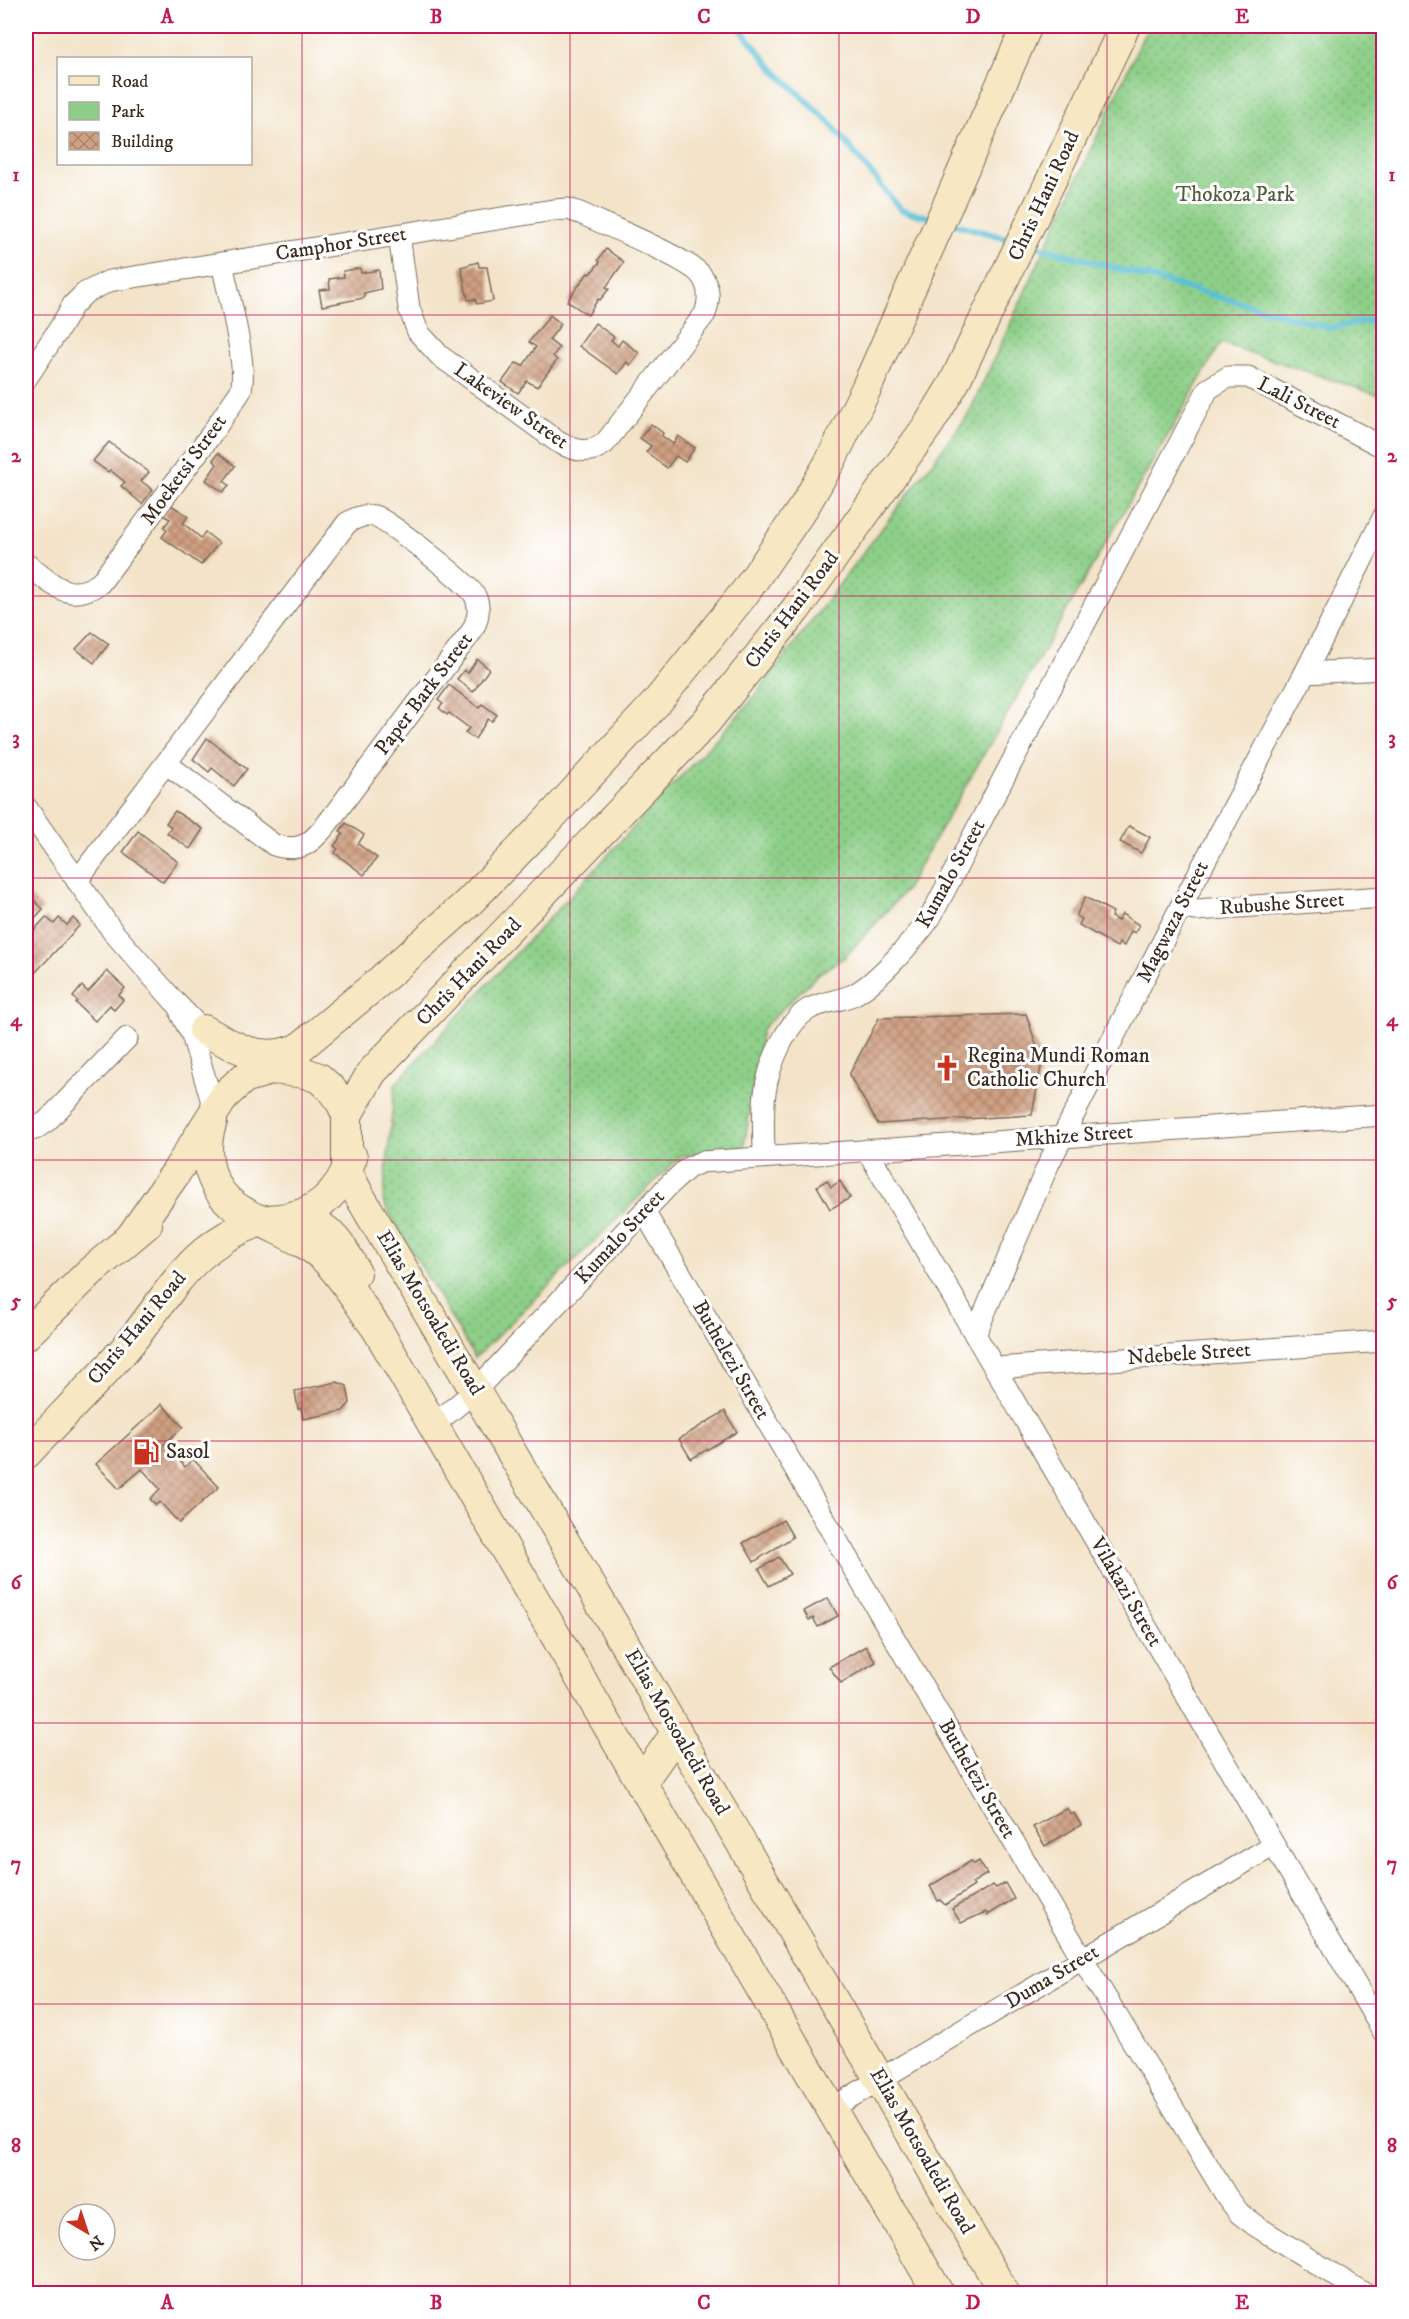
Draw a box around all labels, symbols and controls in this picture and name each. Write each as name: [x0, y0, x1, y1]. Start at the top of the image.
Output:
text: A: [160, 5, 175, 30]
text: B: [430, 5, 442, 30]
text: C: [697, 5, 711, 30]
text: D: [966, 5, 981, 30]
text: E: [1235, 5, 1249, 30]
legend: [57, 57, 252, 165]
text: Road: [111, 71, 148, 93]
text: Park: [111, 101, 145, 123]
street label: Chris Hani Road: [1002, 126, 1086, 265]
text: Building: [111, 131, 173, 153]
text: 1: [12, 163, 20, 188]
text: 1: [1388, 163, 1396, 188]
park label: Thokoza Park: [1175, 182, 1295, 208]
street label: Camphor Street: [274, 221, 409, 267]
street label: Lakeview Street: [449, 357, 574, 455]
street label: Lali Street: [1253, 371, 1345, 435]
street label: Moeketsi Street: [135, 410, 233, 530]
text: 2: [11, 444, 22, 469]
text: 2: [1387, 444, 1398, 469]
street label: Chris Hani Road: [739, 546, 845, 674]
street label: Paper Bark Street: [369, 627, 479, 761]
text: 3: [12, 726, 20, 751]
text: 3: [1388, 726, 1396, 751]
street label: Kumalo Street: [911, 815, 992, 933]
street label: Magwaza Street: [1131, 856, 1215, 987]
street label: Rubushe Street: [1219, 887, 1345, 921]
street label: Chris Hani Road: [411, 912, 528, 1032]
text: 4: [10, 1008, 23, 1033]
text: 4: [1386, 1008, 1399, 1033]
place label: Regina Mundi Roman Catholic Church: [967, 1043, 1150, 1093]
church icon: Regina Mundi Roman Catholic Church: [932, 1053, 962, 1083]
street label: Mkhize Street: [1014, 1119, 1134, 1153]
street label: Kumalo Street: [570, 1184, 671, 1290]
street label: Elias Motsoaledi Road: [370, 1226, 490, 1401]
street label: Chris Hani Road: [82, 1265, 192, 1390]
text: 5: [10, 1289, 21, 1314]
text: 5: [1386, 1289, 1397, 1314]
street label: Buthelezi Street: [686, 1296, 776, 1425]
street label: Ndebele Street: [1126, 1337, 1252, 1371]
fuel station icon: Sasol: [131, 1437, 161, 1467]
place label: Sasol: [166, 1439, 210, 1465]
street label: Vilakazi Street: [1084, 1532, 1168, 1651]
text: 6: [11, 1571, 23, 1596]
text: 6: [1387, 1571, 1399, 1596]
street label: Elias Motsoaledi Road: [619, 1644, 735, 1820]
street label: Buthelezi Street: [932, 1715, 1022, 1844]
text: 7: [11, 1852, 21, 1877]
text: 7: [1387, 1852, 1397, 1877]
street label: Duma Street: [1000, 1939, 1104, 2015]
street label: Elias Motsoaledi Road: [864, 2063, 980, 2239]
text: 8: [11, 2134, 21, 2159]
text: 8: [1387, 2134, 1397, 2159]
north arrow: [57, 2202, 117, 2262]
text: N: [84, 2231, 107, 2255]
text: A: [160, 2291, 175, 2316]
text: B: [430, 2291, 442, 2316]
text: C: [697, 2291, 711, 2316]
text: D: [966, 2291, 981, 2316]
text: E: [1235, 2291, 1249, 2316]

